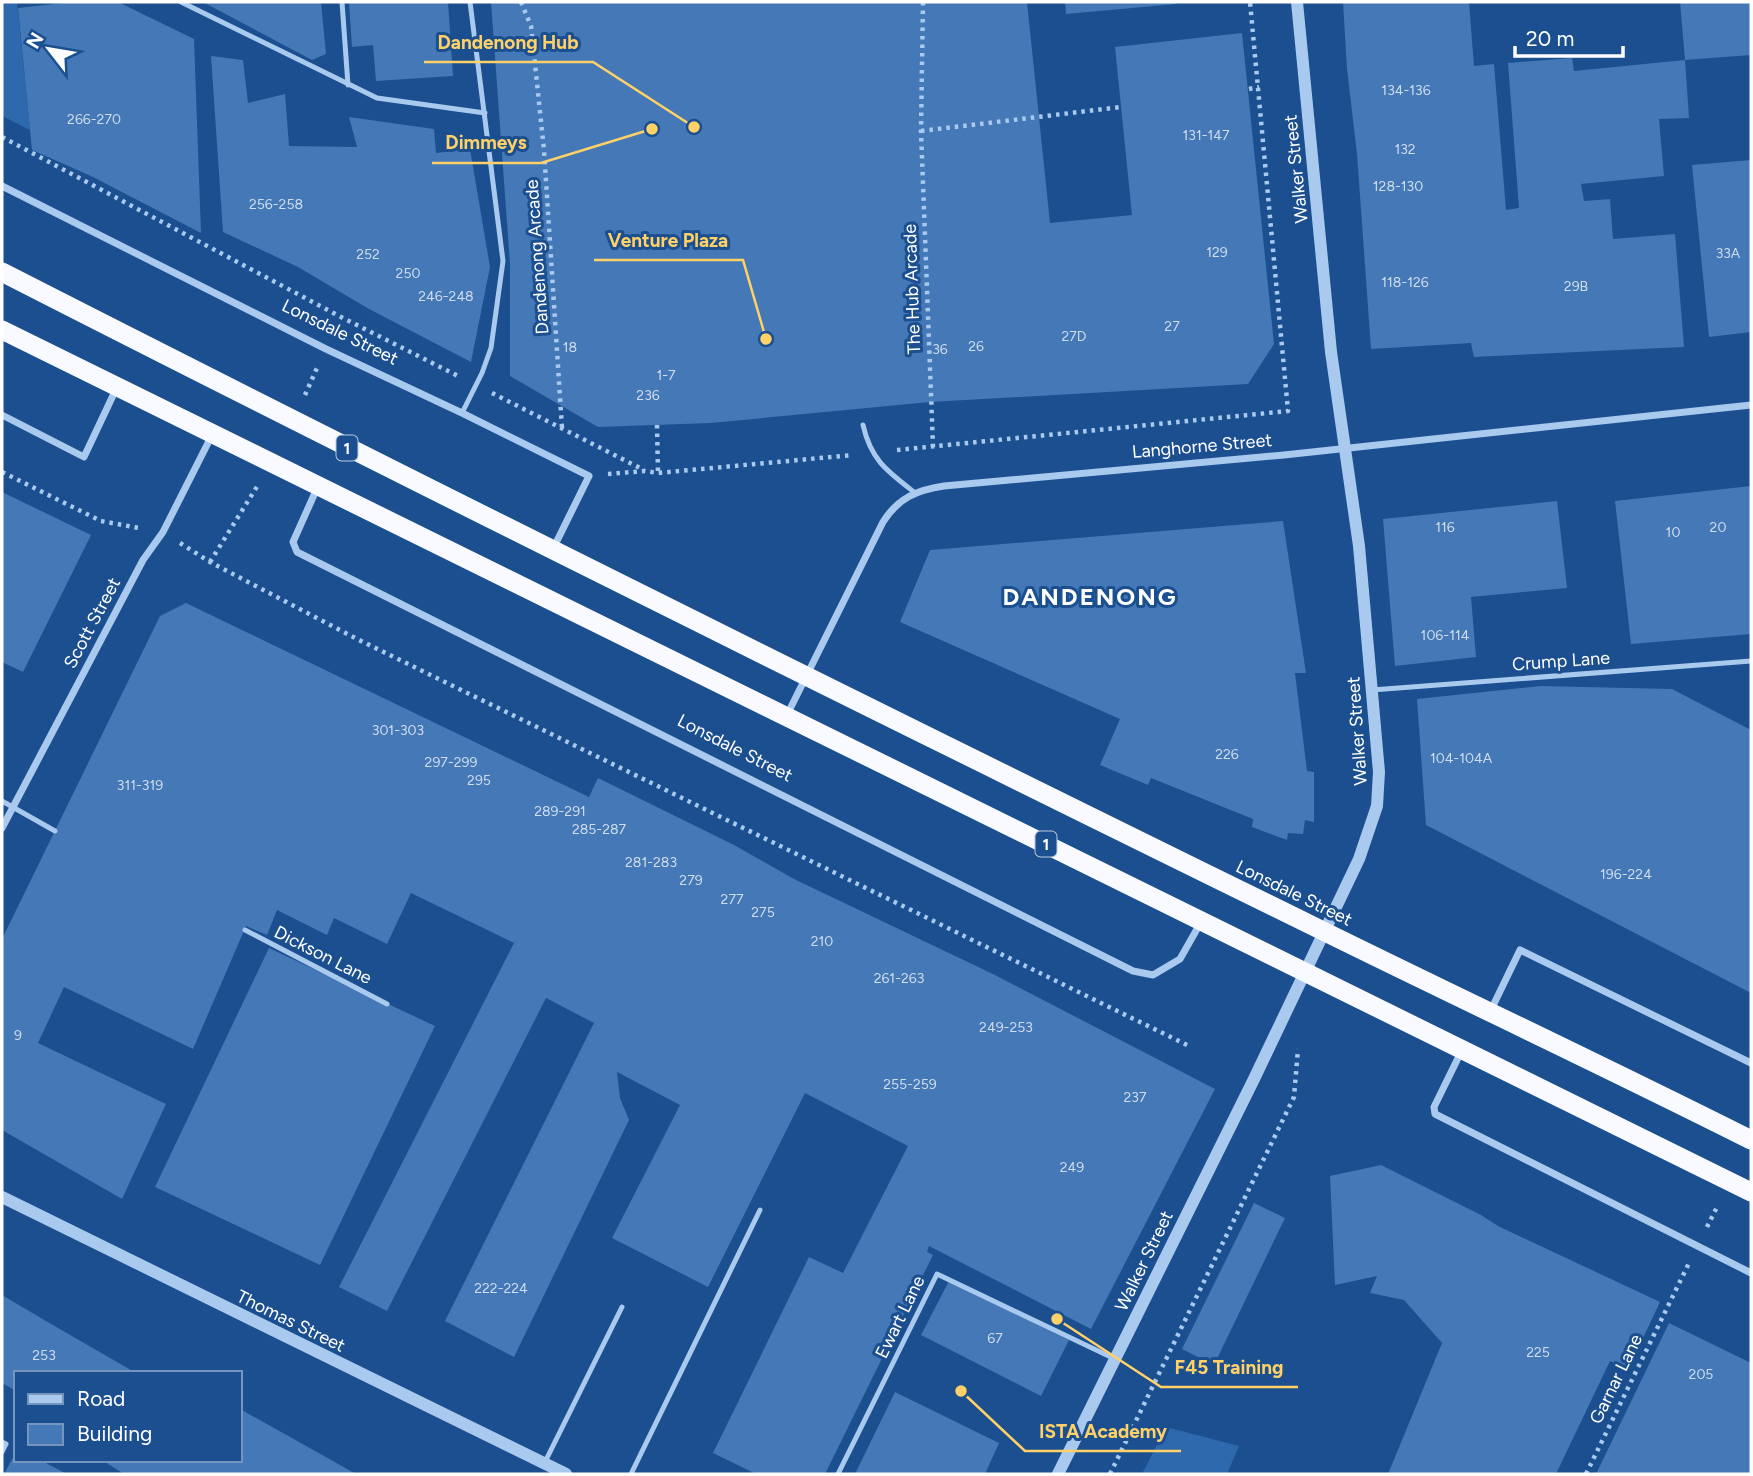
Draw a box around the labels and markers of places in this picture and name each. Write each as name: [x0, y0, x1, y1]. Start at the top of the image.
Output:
callout: Dandenong Hub: [424, 22, 593, 62]
callout: Dimmeys: [432, 123, 541, 163]
callout: Venture Plaza: [594, 220, 743, 260]
callout: F45 Training: [1161, 1347, 1298, 1387]
callout: ISTA Academy: [1025, 1411, 1181, 1451]

